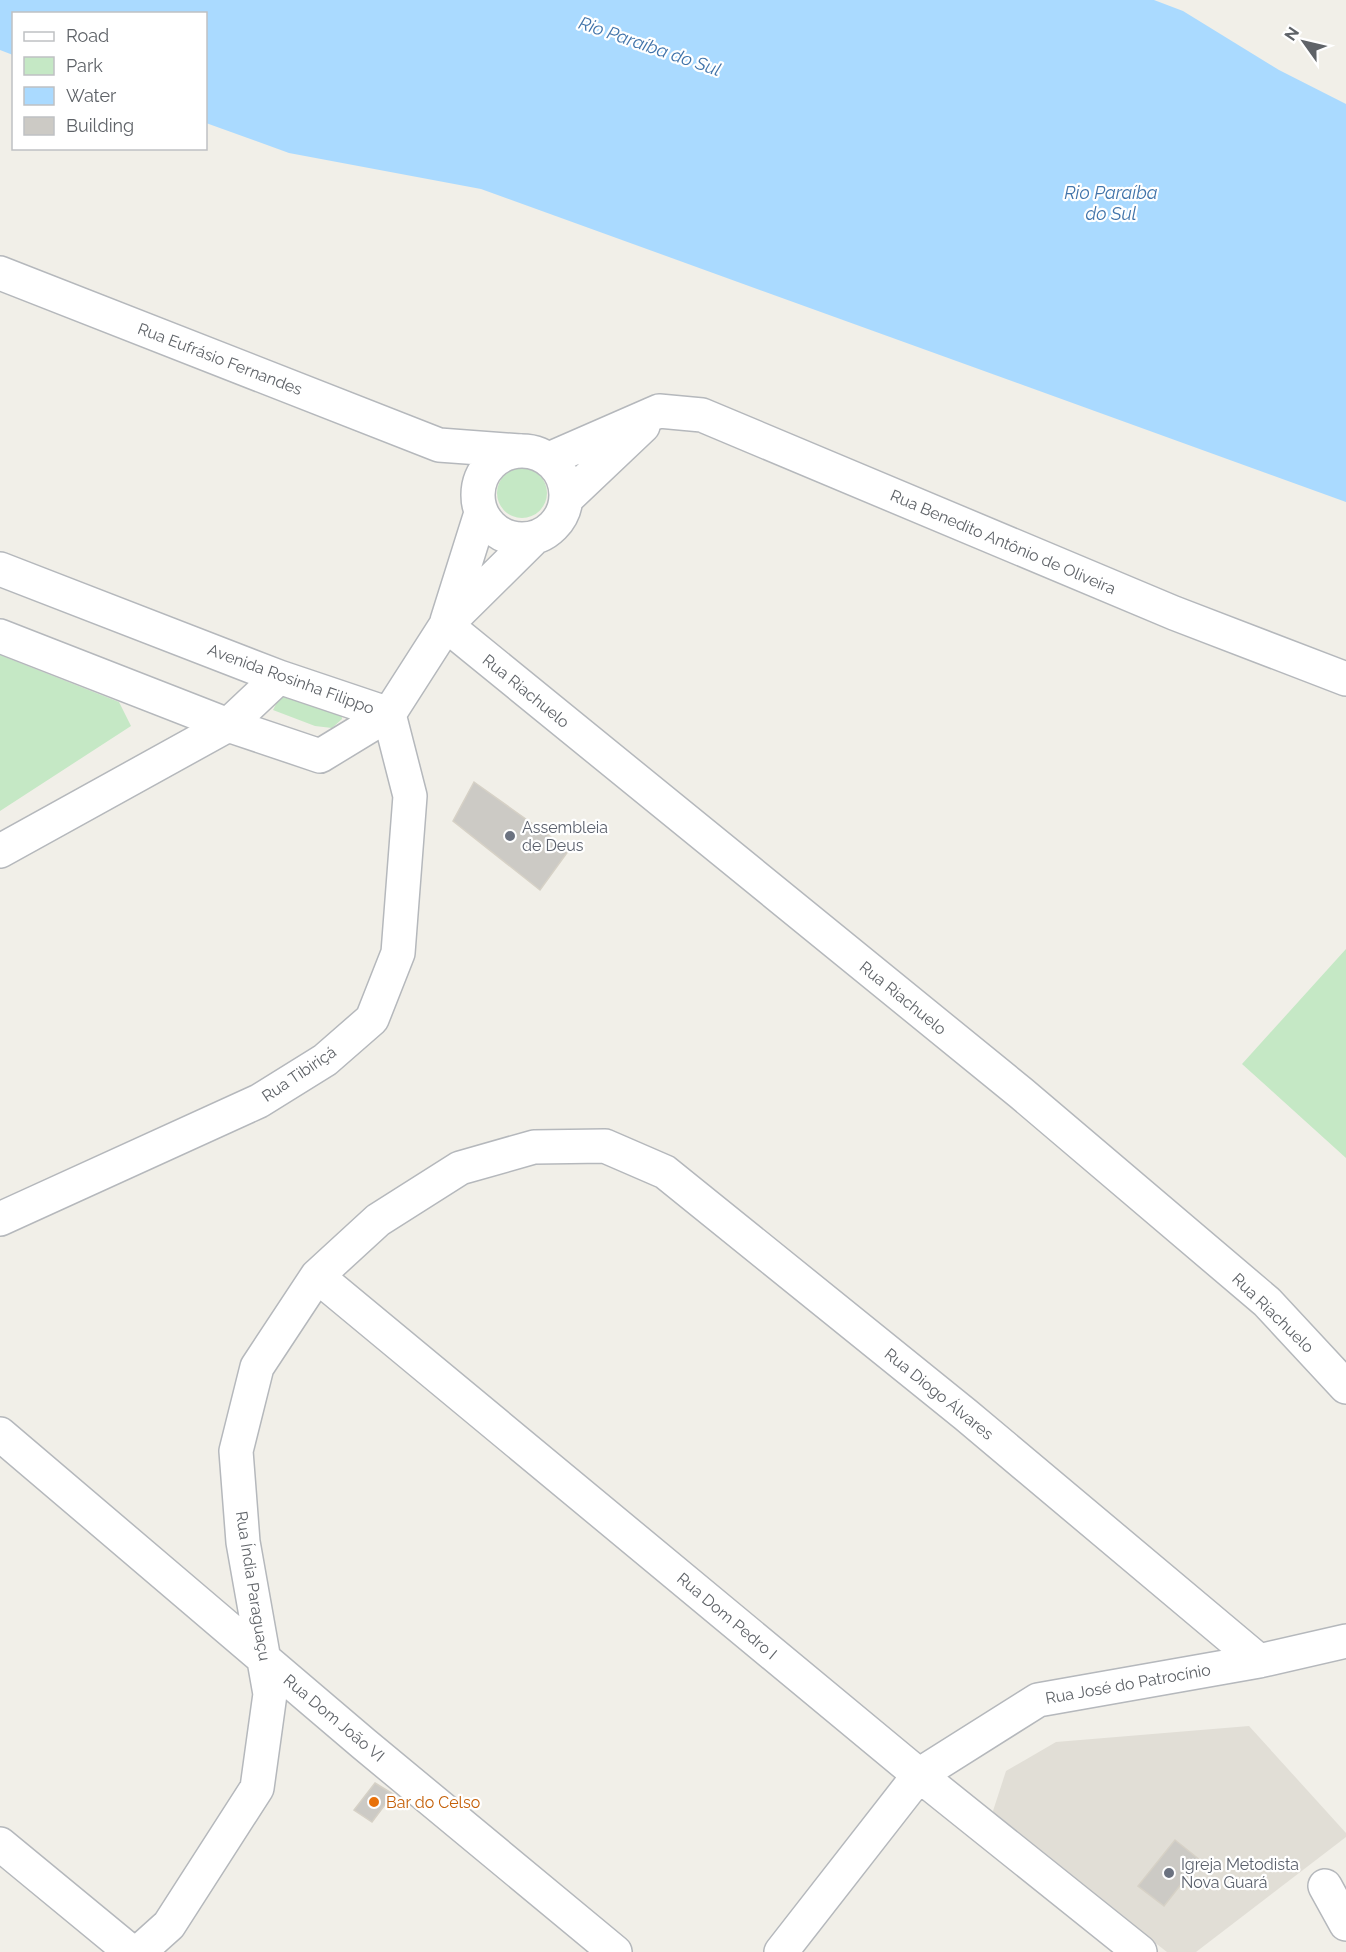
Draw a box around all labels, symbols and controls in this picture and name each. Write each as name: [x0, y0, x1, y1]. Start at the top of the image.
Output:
legend: [12, 12, 207, 150]
water label: Rio Paraíba do Sul: [576, 12, 724, 80]
north arrow: [1274, 12, 1334, 72]
text: N: [1281, 24, 1303, 44]
text: Road: [66, 25, 109, 46]
text: Park: [66, 55, 103, 76]
text: Water: [66, 85, 117, 106]
text: Building: [66, 115, 134, 136]
water label: Rio Paraíba do Sul: [1064, 182, 1158, 224]
street label: Rua Eufrásio Fernandes: [135, 319, 305, 399]
street label: Rua Benedito Antônio de Oliveira: [887, 486, 1119, 598]
street label: Avenida Rosinha Filippo: [205, 640, 377, 718]
street label: Rua Riachuelo: [479, 650, 573, 732]
place label: Assembleia de Deus: [522, 818, 608, 855]
marker: Assembleia de Deus: [503, 829, 517, 843]
street label: Rua Riachuelo: [856, 957, 950, 1039]
street label: Rua Tibiriçá: [258, 1042, 340, 1106]
street label: Rua Riachuelo: [1228, 1269, 1318, 1357]
street label: Rua Diogo Álvares: [881, 1344, 998, 1444]
street label: Rua Índia Paraguaçu: [232, 1510, 275, 1662]
street label: Rua Dom Pedro I: [673, 1569, 781, 1663]
street label: Rua José do Patrocínio: [1044, 1660, 1212, 1708]
street label: Rua Dom João VI: [280, 1670, 388, 1766]
place label: Bar do Celso: [386, 1793, 480, 1812]
marker: Bar do Celso: [367, 1795, 381, 1809]
place label: Igreja Metodista Nova Guará: [1181, 1855, 1299, 1892]
marker: Igreja Metodista Nova Guará: [1162, 1866, 1176, 1880]

